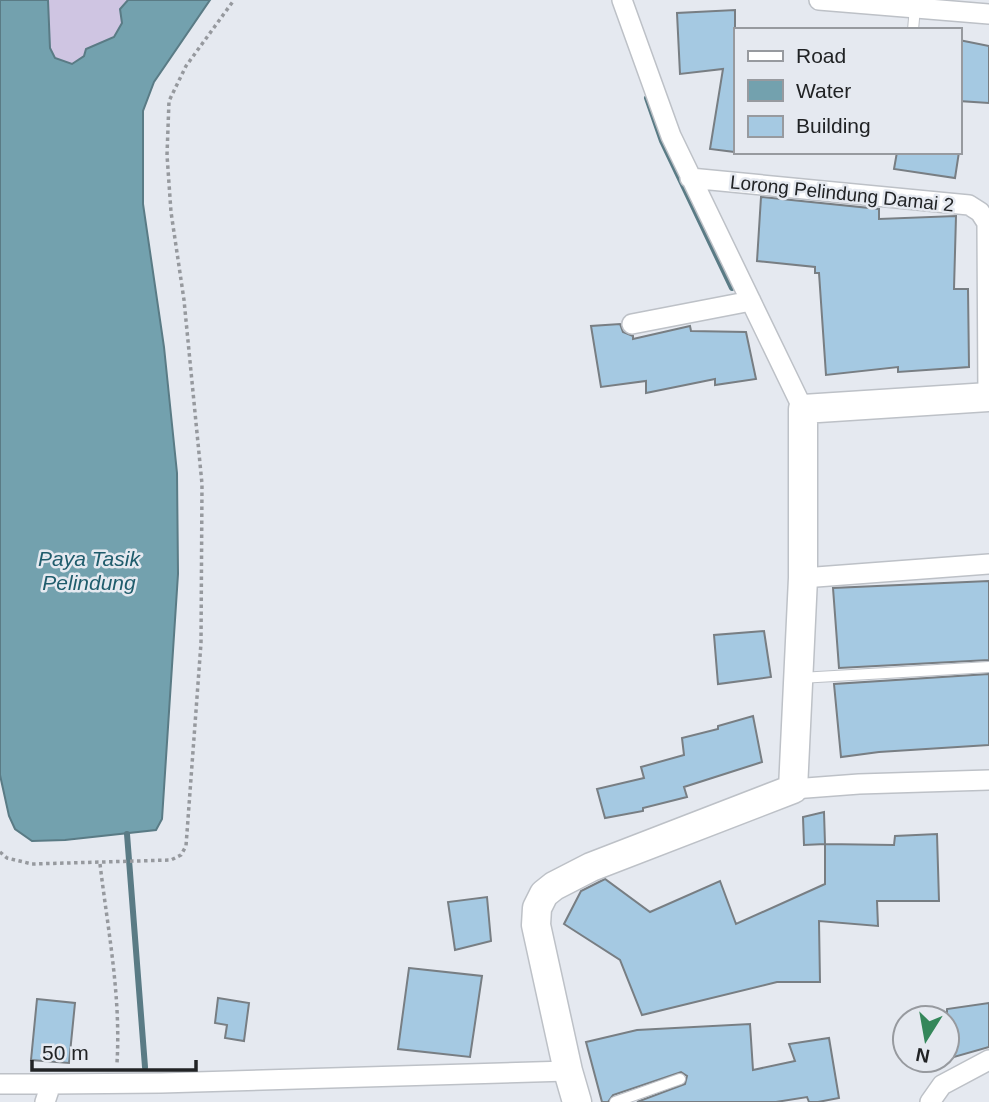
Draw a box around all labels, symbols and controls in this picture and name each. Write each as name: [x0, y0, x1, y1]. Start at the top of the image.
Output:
legend: [734, 28, 961, 154]
text: Road: [796, 44, 846, 67]
text: Water: [796, 79, 851, 102]
text: Building: [796, 114, 871, 137]
street label: Lorong Pelindung Damai 2: [729, 171, 955, 216]
water label: Paya Tasik Pelindung: [38, 547, 141, 594]
north arrow: [891, 1004, 961, 1074]
scale bar: [32, 1028, 196, 1072]
text: 50 m: [42, 1041, 89, 1064]
text: N: [914, 1044, 932, 1067]

